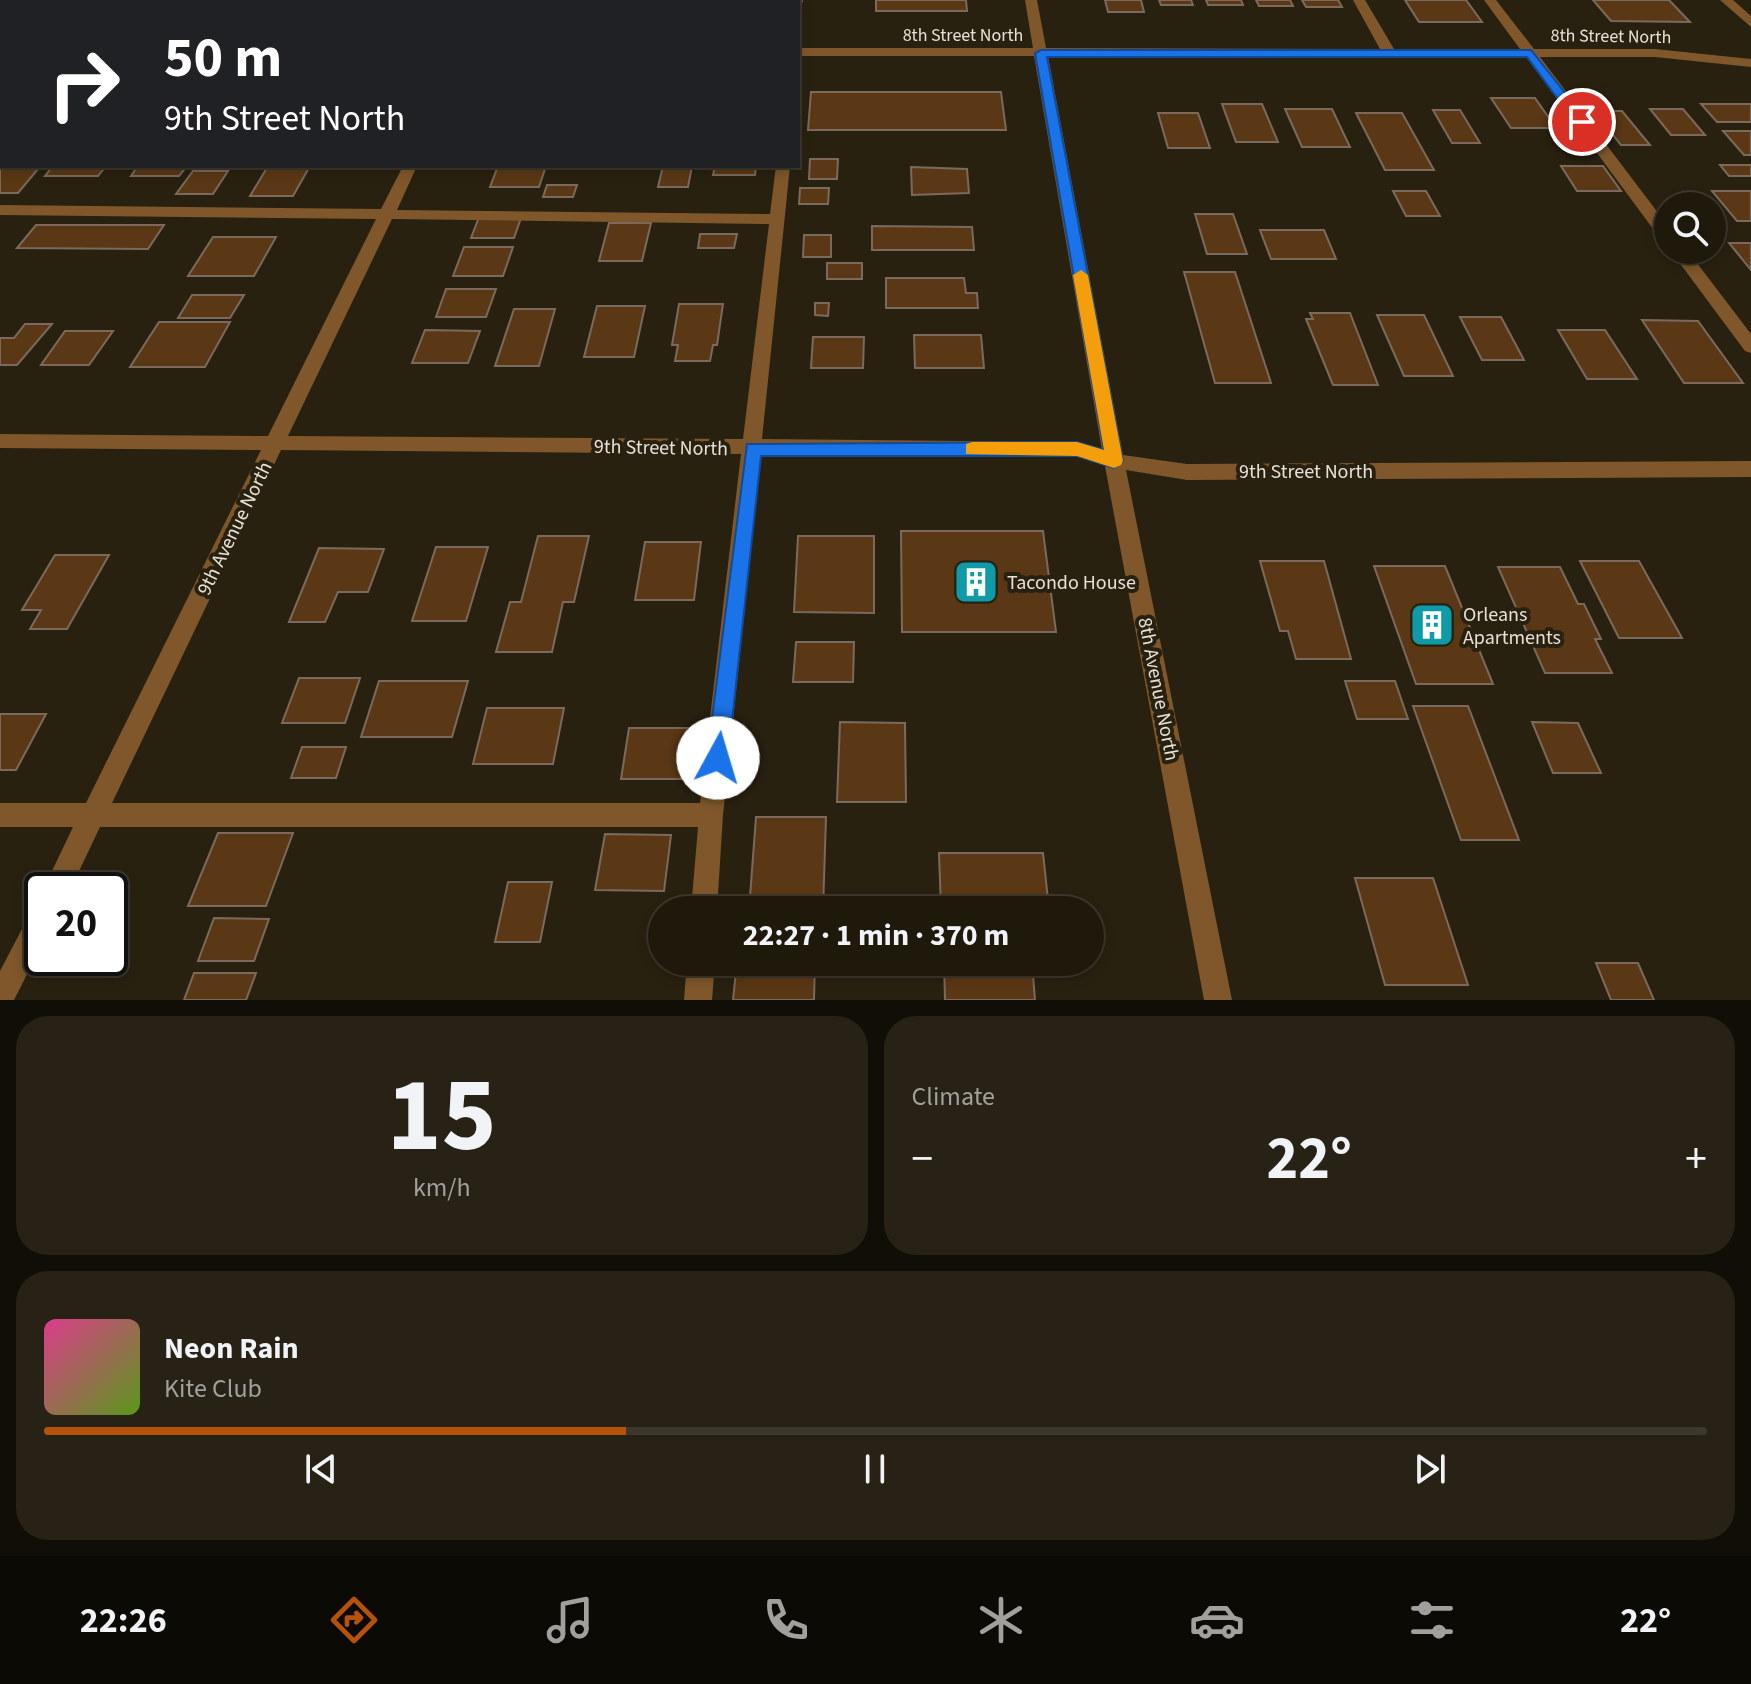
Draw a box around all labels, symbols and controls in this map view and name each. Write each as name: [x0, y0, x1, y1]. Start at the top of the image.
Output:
text: 50 m: [164, 19, 282, 98]
street label: 8th Street North: [903, 23, 1023, 48]
street label: 8th Street North: [1550, 23, 1672, 50]
icon: right: [32, 32, 136, 136]
pin: [1548, 88, 1616, 156]
text: 9th Street North: [164, 93, 405, 144]
icon: arrive: [1560, 100, 1604, 144]
map controls: [1654, 192, 1726, 264]
button: search: [1654, 192, 1726, 264]
street label: 9th Street North: [594, 433, 728, 463]
street label: 9th Avenue North: [190, 457, 279, 600]
street label: 9th Street North: [1239, 458, 1373, 486]
building icon: Tacondo House: [952, 558, 1000, 606]
place label: Tacondo House: [1007, 569, 1136, 597]
building icon: Orleans Apartments: [1408, 601, 1456, 649]
place label: Orleans Apartments: [1463, 601, 1561, 652]
street label: 8th Avenue North: [1130, 615, 1186, 763]
position arrow: [676, 716, 760, 800]
speed limit sign: 20: [24, 872, 128, 976]
text: 22:27 · 1 min · 370 m: [743, 914, 1009, 957]
text: 15: [387, 1043, 497, 1191]
text: Climate: [912, 1078, 995, 1115]
text: 22°: [1267, 1117, 1352, 1202]
text: −: [912, 1128, 933, 1191]
text: +: [1685, 1128, 1707, 1191]
text: km/h: [413, 1169, 471, 1206]
text: Neon Rain: [164, 1327, 299, 1370]
text: Kite Club: [164, 1370, 262, 1407]
icon: previous: [299, 1447, 343, 1491]
icon: pause: [853, 1447, 897, 1491]
icon: next: [1408, 1447, 1452, 1491]
icon: directions: [326, 1592, 382, 1648]
icon: music: [542, 1592, 598, 1648]
icon: phone: [758, 1592, 814, 1648]
icon: climate: [973, 1592, 1029, 1648]
icon: car: [1189, 1592, 1245, 1648]
icon: filters: [1404, 1592, 1460, 1648]
text: 22:26: [80, 1595, 167, 1646]
text: 22°: [1620, 1595, 1671, 1646]

